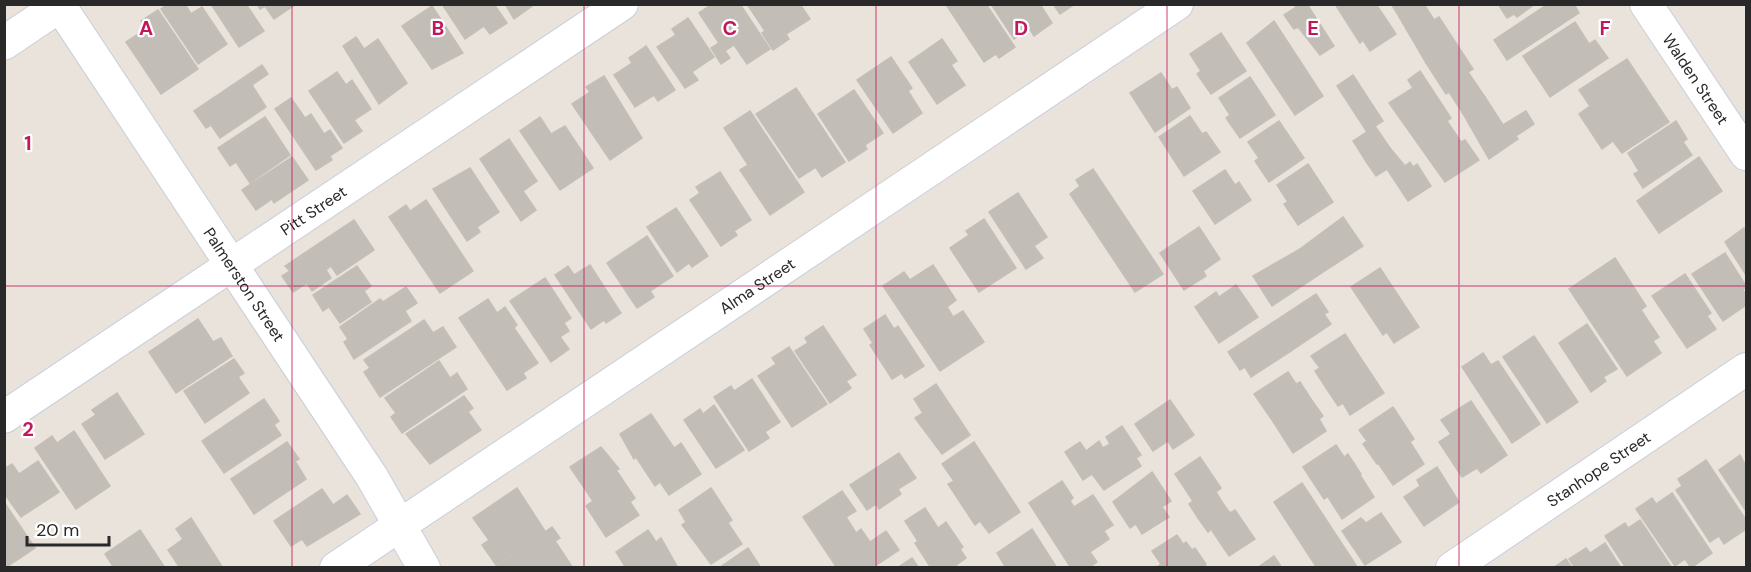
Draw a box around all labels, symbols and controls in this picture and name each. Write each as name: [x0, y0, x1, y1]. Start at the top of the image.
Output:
text: A: [139, 15, 153, 41]
text: B: [432, 15, 444, 41]
text: C: [723, 15, 737, 41]
text: D: [1014, 15, 1028, 41]
text: E: [1307, 15, 1319, 41]
text: F: [1599, 15, 1611, 41]
street label: Walden Street: [1658, 30, 1733, 129]
text: 1: [24, 130, 32, 156]
street label: Pitt Street: [276, 181, 351, 240]
street label: Palmerston Street: [199, 224, 289, 346]
street label: Alma Street: [715, 253, 799, 319]
text: 2: [22, 416, 34, 442]
street label: Stanhope Street: [1543, 427, 1655, 512]
scale bar: [27, 509, 110, 547]
text: 20 m: [36, 518, 79, 542]

